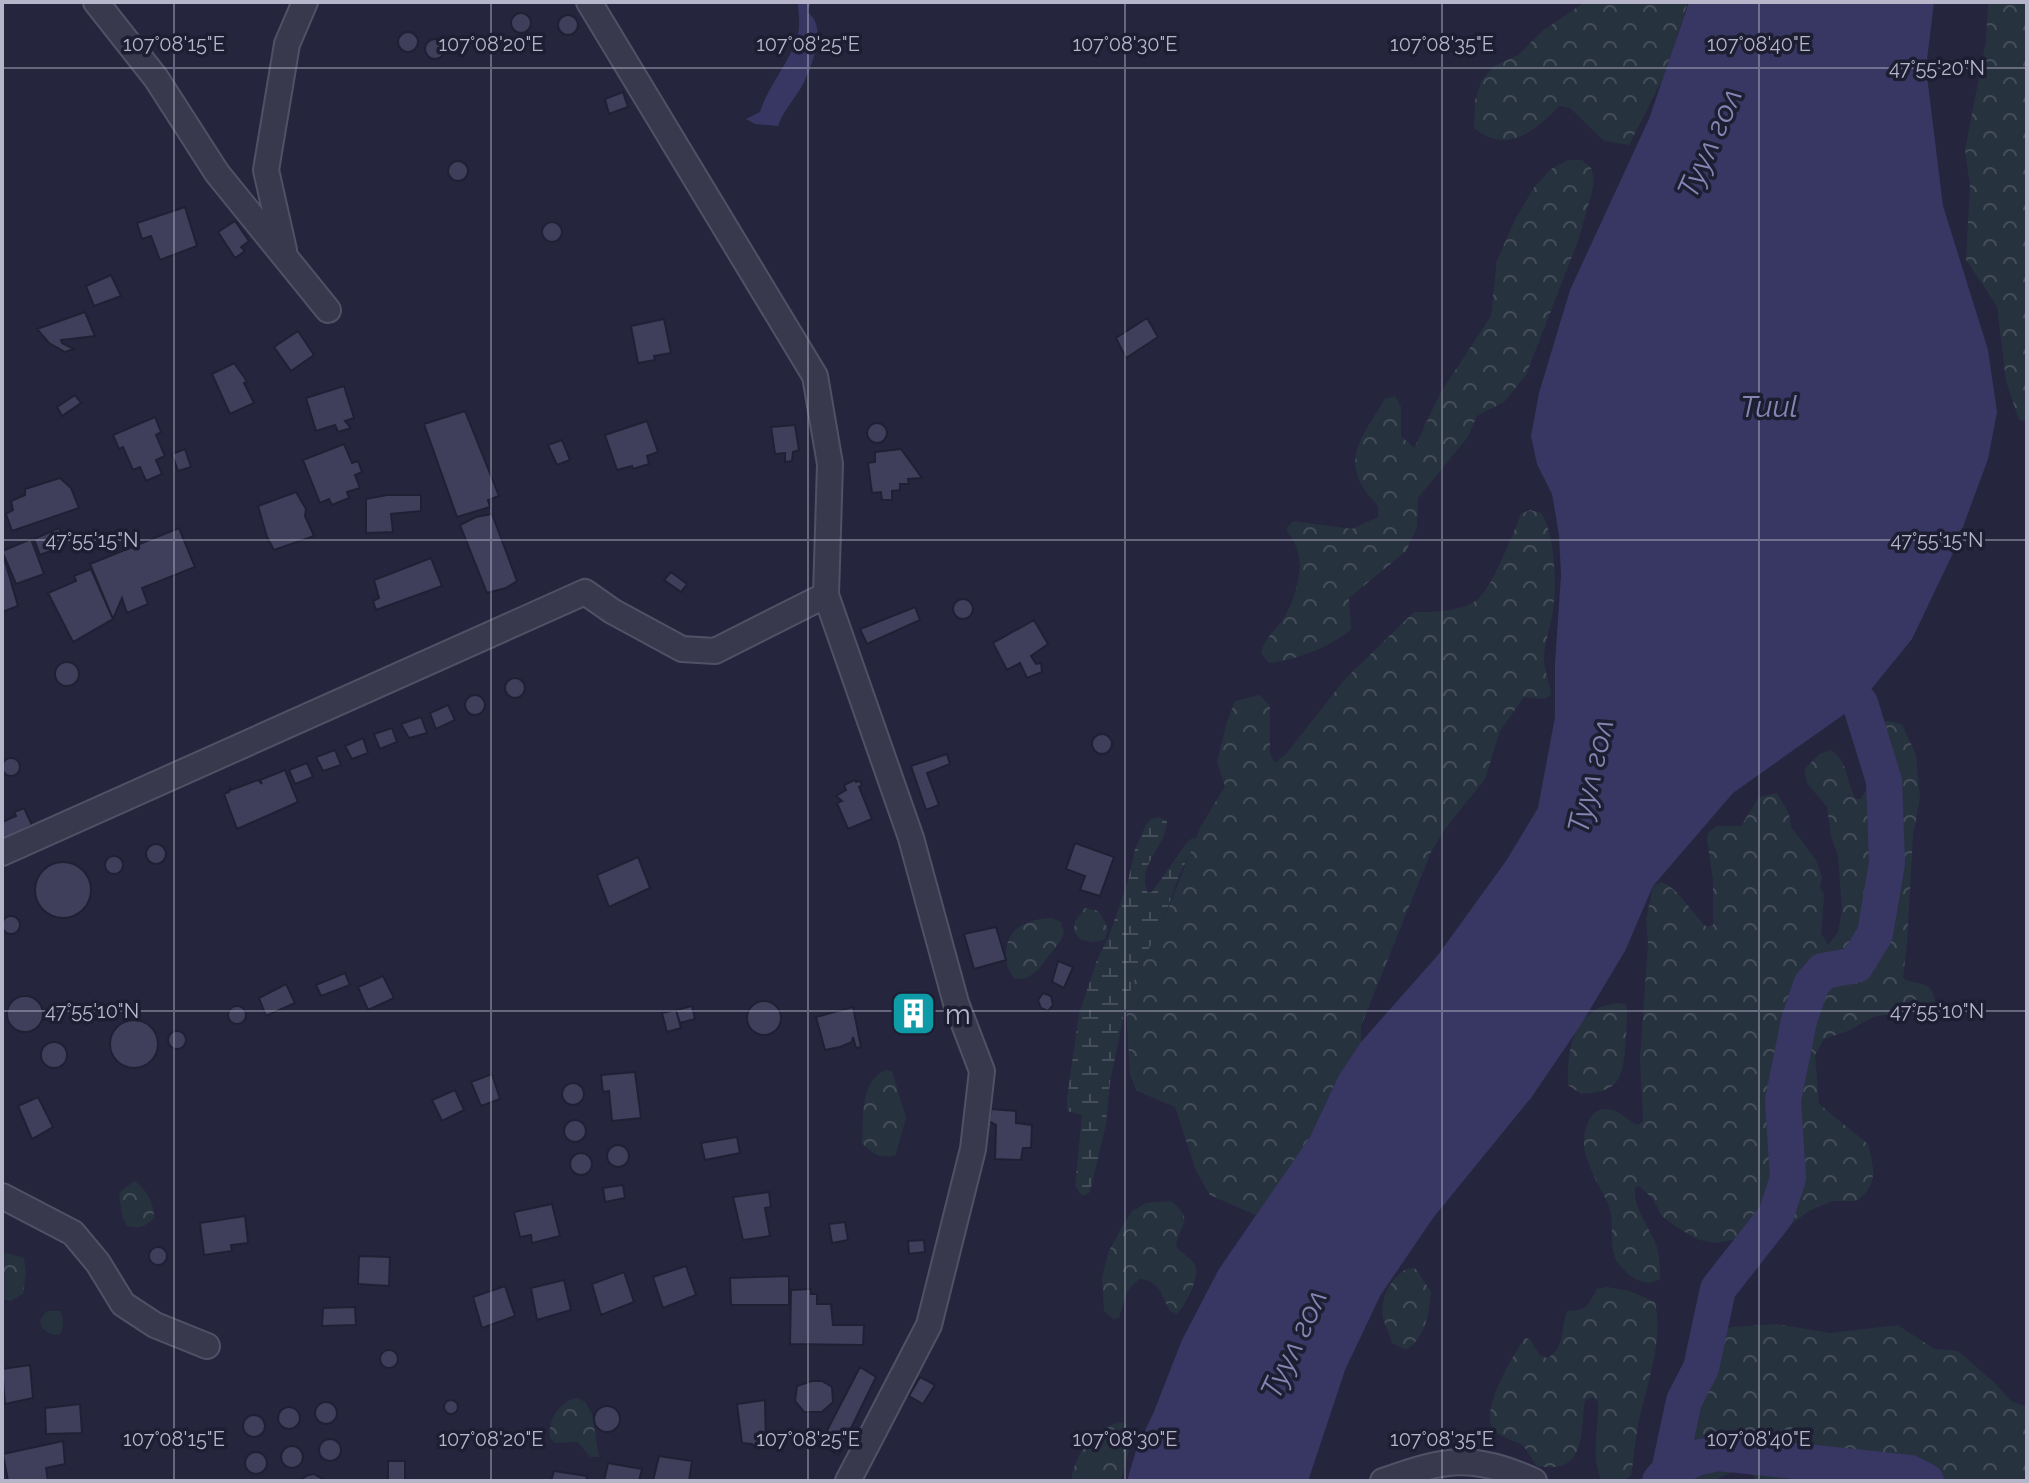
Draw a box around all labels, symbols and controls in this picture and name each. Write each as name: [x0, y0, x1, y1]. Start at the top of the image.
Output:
text: 107°08'15"E: [123, 32, 225, 56]
text: 107°08'20"E: [439, 32, 543, 56]
text: 107°08'25"E: [756, 32, 860, 56]
text: 107°08'30"E: [1072, 32, 1178, 56]
text: 107°08'35"E: [1390, 32, 1494, 56]
text: 107°08'40"E: [1707, 32, 1811, 56]
text: 47°55'20"N: [1889, 56, 1985, 80]
water label: Туул гол: [1670, 82, 1749, 203]
water label: Tuul: [1740, 389, 1798, 424]
text: 47°55'15"N: [46, 528, 138, 552]
text: 47°55'15"N: [1891, 528, 1983, 552]
water label: Туул гол: [1560, 715, 1621, 837]
building icon: m: [890, 990, 938, 1038]
place label: m: [945, 998, 971, 1031]
text: 47°55'10"N: [45, 999, 139, 1023]
text: 47°55'10"N: [1890, 999, 1984, 1023]
water label: Туул гол: [1253, 1284, 1334, 1404]
text: 107°08'15"E: [123, 1427, 225, 1451]
text: 107°08'20"E: [439, 1427, 543, 1451]
text: 107°08'25"E: [756, 1427, 860, 1451]
text: 107°08'30"E: [1072, 1427, 1178, 1451]
text: 107°08'35"E: [1390, 1427, 1494, 1451]
text: 107°08'40"E: [1707, 1427, 1811, 1451]

